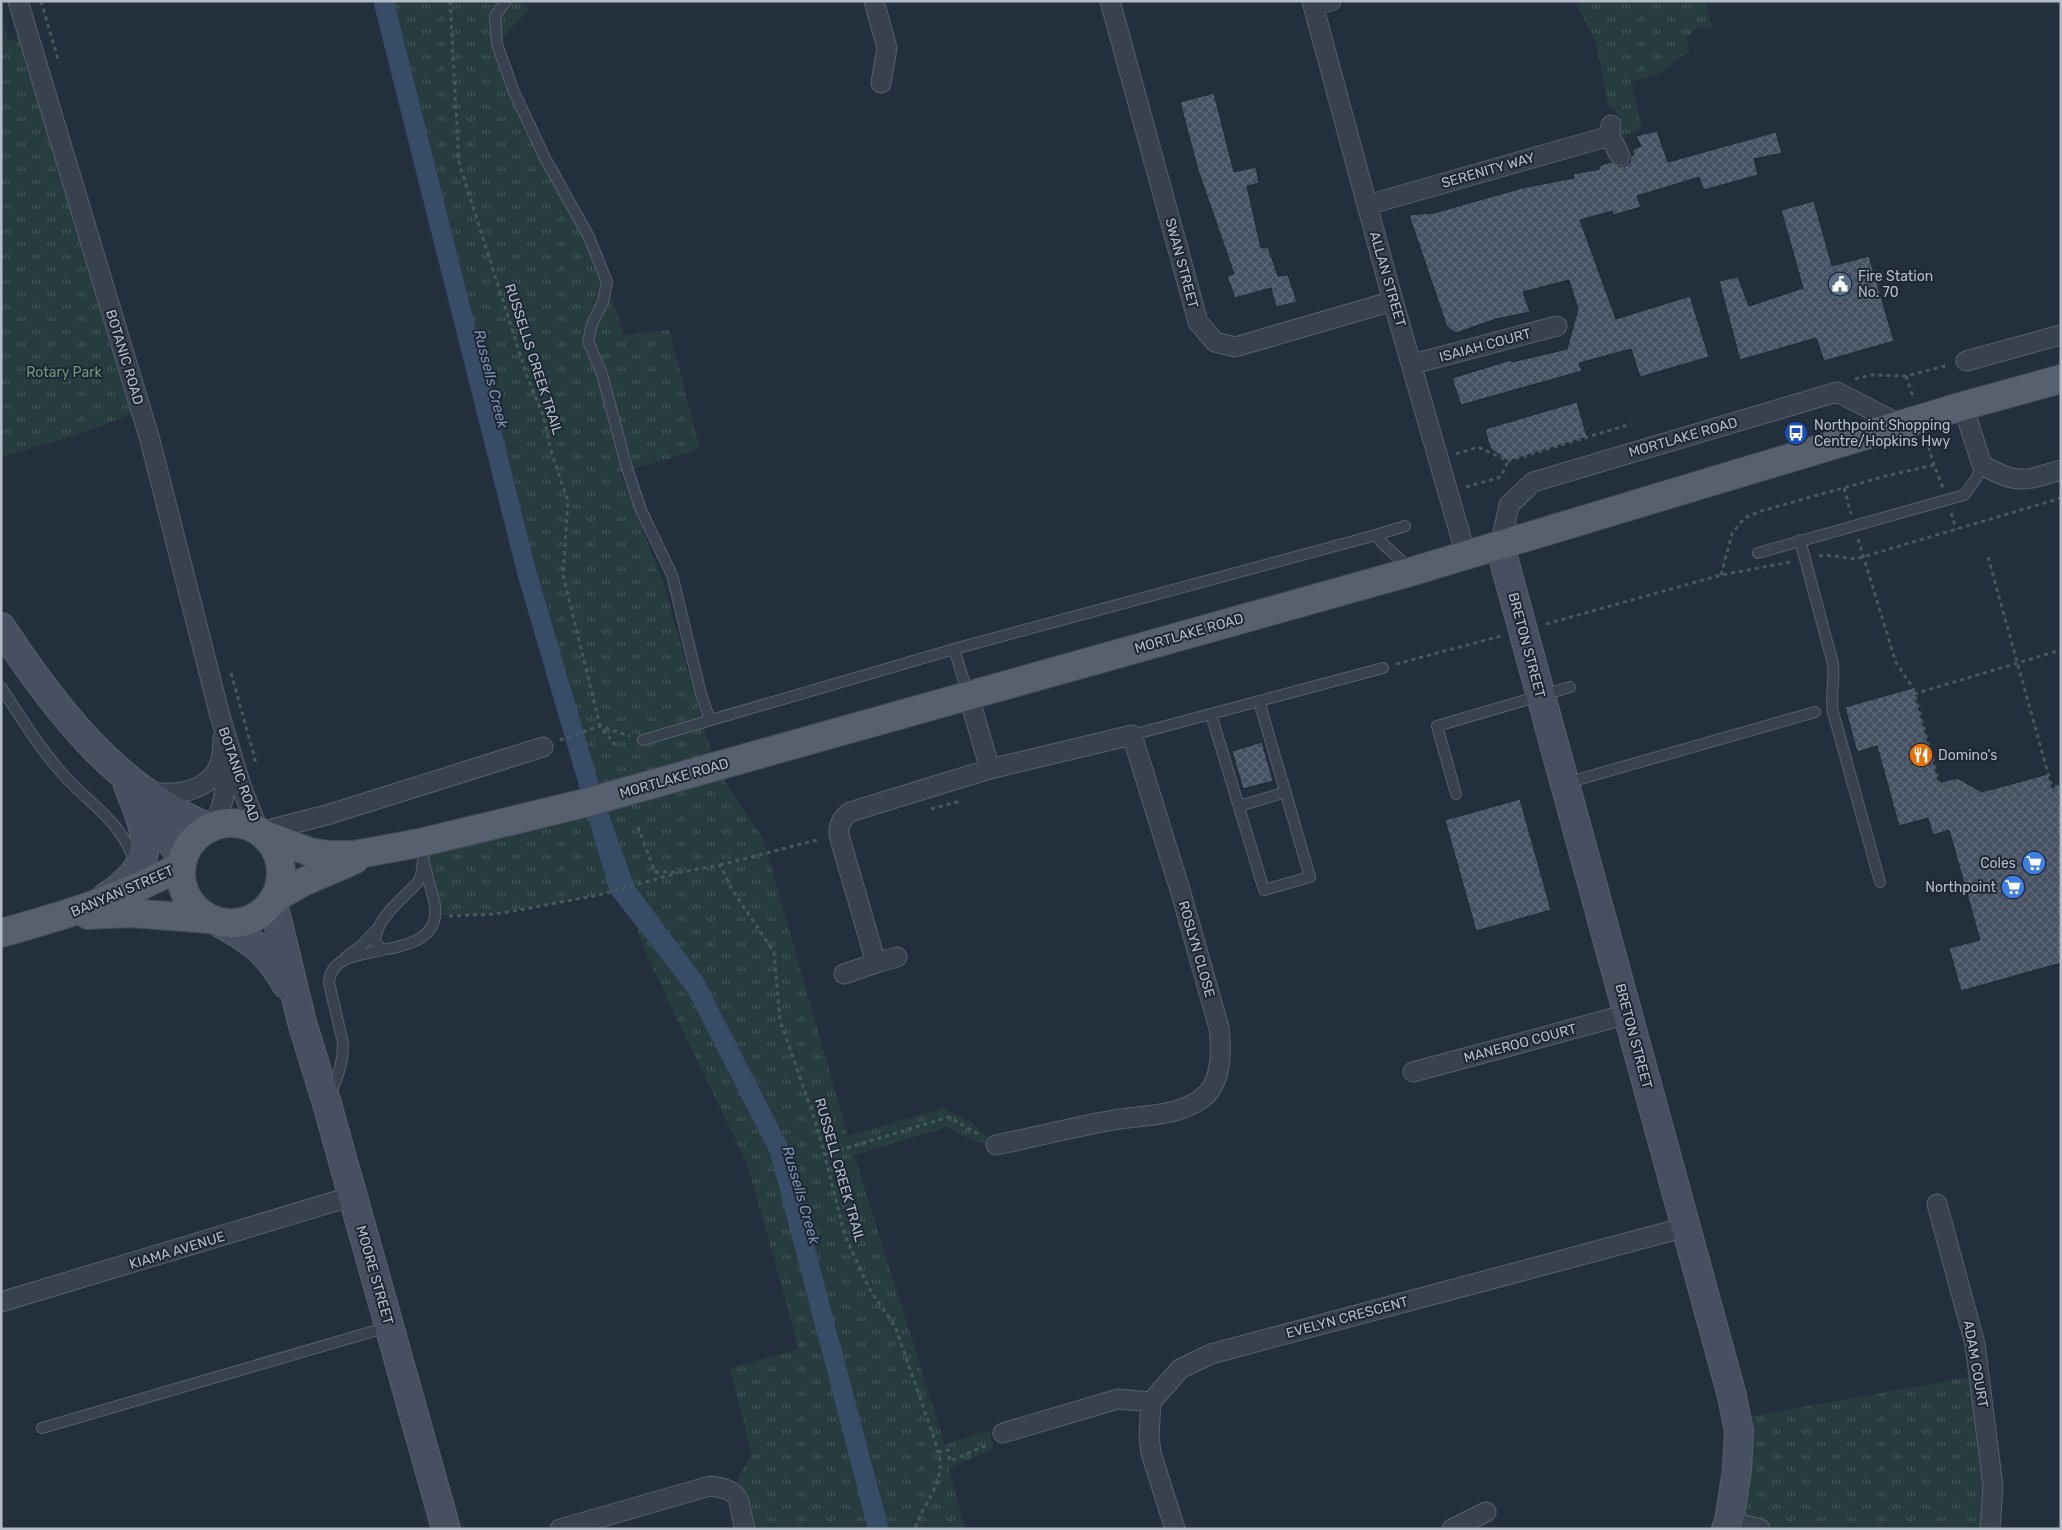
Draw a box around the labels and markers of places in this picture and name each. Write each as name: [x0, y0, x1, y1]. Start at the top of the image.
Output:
place label: Fire Station No. 70: [1858, 268, 1933, 301]
public building icon: Fire Station No. 70: [1827, 271, 1853, 297]
place label: Northpoint Shopping Centre/Hopkins Hwy: [1814, 417, 1950, 450]
bus stop icon: Northpoint Shopping Centre/Hopkins Hwy: [1783, 420, 1809, 446]
restaurant icon: Domino's: [1908, 742, 1934, 768]
place label: Domino's: [1938, 747, 1998, 764]
supermarket icon: Coles: [2021, 850, 2047, 876]
place label: Coles: [1980, 855, 2016, 872]
supermarket icon: Northpoint: [2000, 874, 2026, 900]
place label: Northpoint: [1925, 879, 1997, 896]

